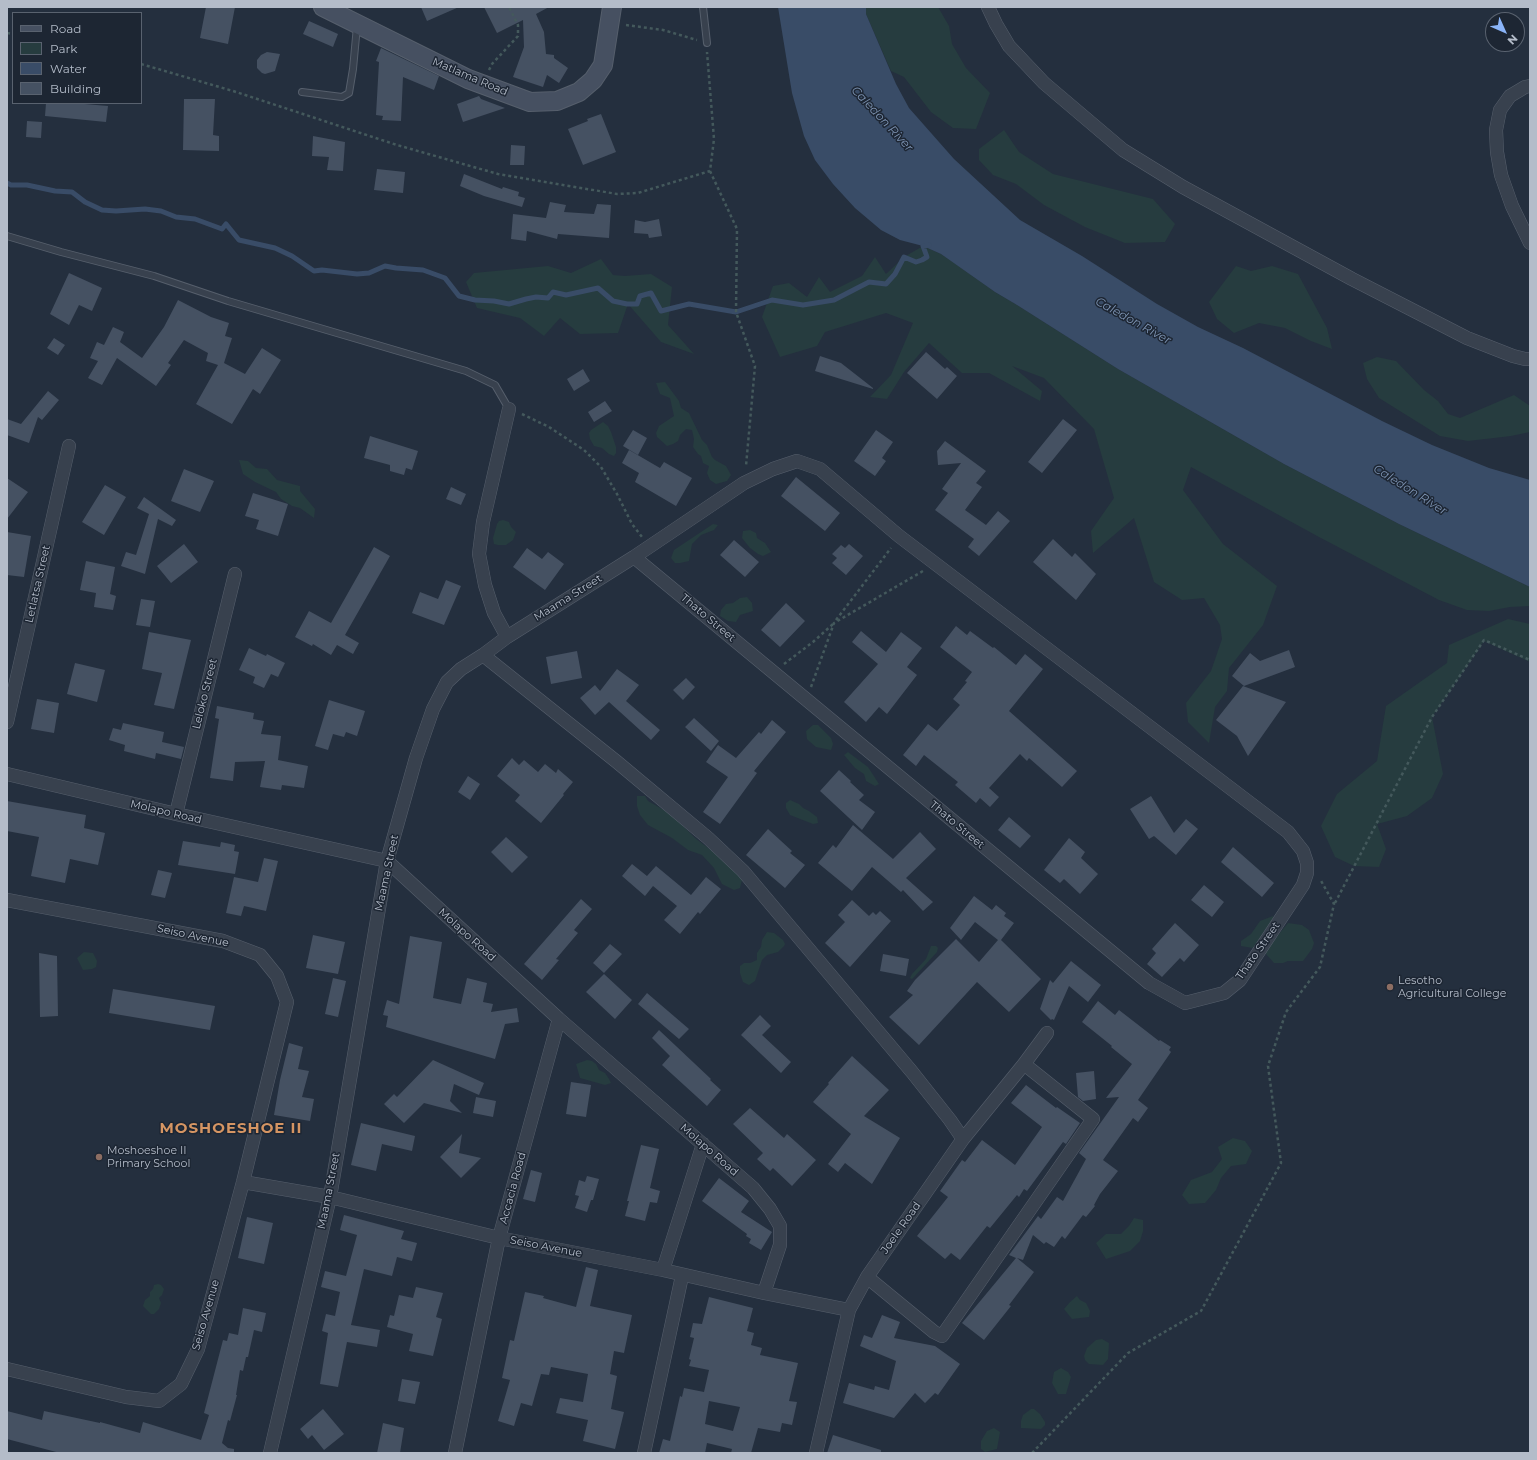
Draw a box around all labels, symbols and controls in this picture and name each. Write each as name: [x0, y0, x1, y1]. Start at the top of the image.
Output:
legend: [12, 12, 142, 104]
north arrow: [1485, 12, 1525, 52]
text: Road: [50, 21, 81, 36]
text: N: [1505, 32, 1521, 48]
text: Park: [50, 41, 77, 56]
street label: Matlama Road: [430, 55, 510, 99]
text: Water: [50, 61, 86, 76]
text: Building: [50, 81, 101, 96]
water label: Caledon River: [848, 83, 916, 155]
water label: Caledon River: [1093, 294, 1173, 348]
water label: Caledon River: [1370, 462, 1450, 518]
street label: Letlatsa Street: [23, 544, 53, 624]
street label: Maama Street: [532, 572, 604, 624]
street label: Thato Street: [678, 591, 738, 645]
street label: Leloko Street: [190, 657, 220, 731]
street label: Molapo Road: [129, 797, 203, 827]
street label: Thato Street: [927, 798, 987, 852]
street label: Maama Street: [372, 834, 402, 912]
street label: Molapo Road: [436, 906, 498, 964]
street label: Thato Street: [1233, 920, 1283, 982]
street label: Seiso Avenue: [156, 922, 230, 950]
place label: Lesotho Agricultural College: [1398, 974, 1506, 1000]
marker: Lesotho Agricultural College: [1385, 982, 1395, 992]
district label: MOSHOESHOE II: [160, 1120, 302, 1138]
street label: Molapo Road: [677, 1121, 741, 1179]
place label: Moshoeshoe II Primary School: [107, 1144, 190, 1170]
street label: Accacia Road: [497, 1151, 529, 1225]
marker: Moshoeshoe II Primary School: [94, 1152, 104, 1162]
street label: Maama Street: [315, 1152, 343, 1230]
street label: Joele Road: [878, 1200, 924, 1256]
street label: Seiso Avenue: [509, 1234, 583, 1260]
street label: Seiso Avenue: [190, 1278, 222, 1352]

